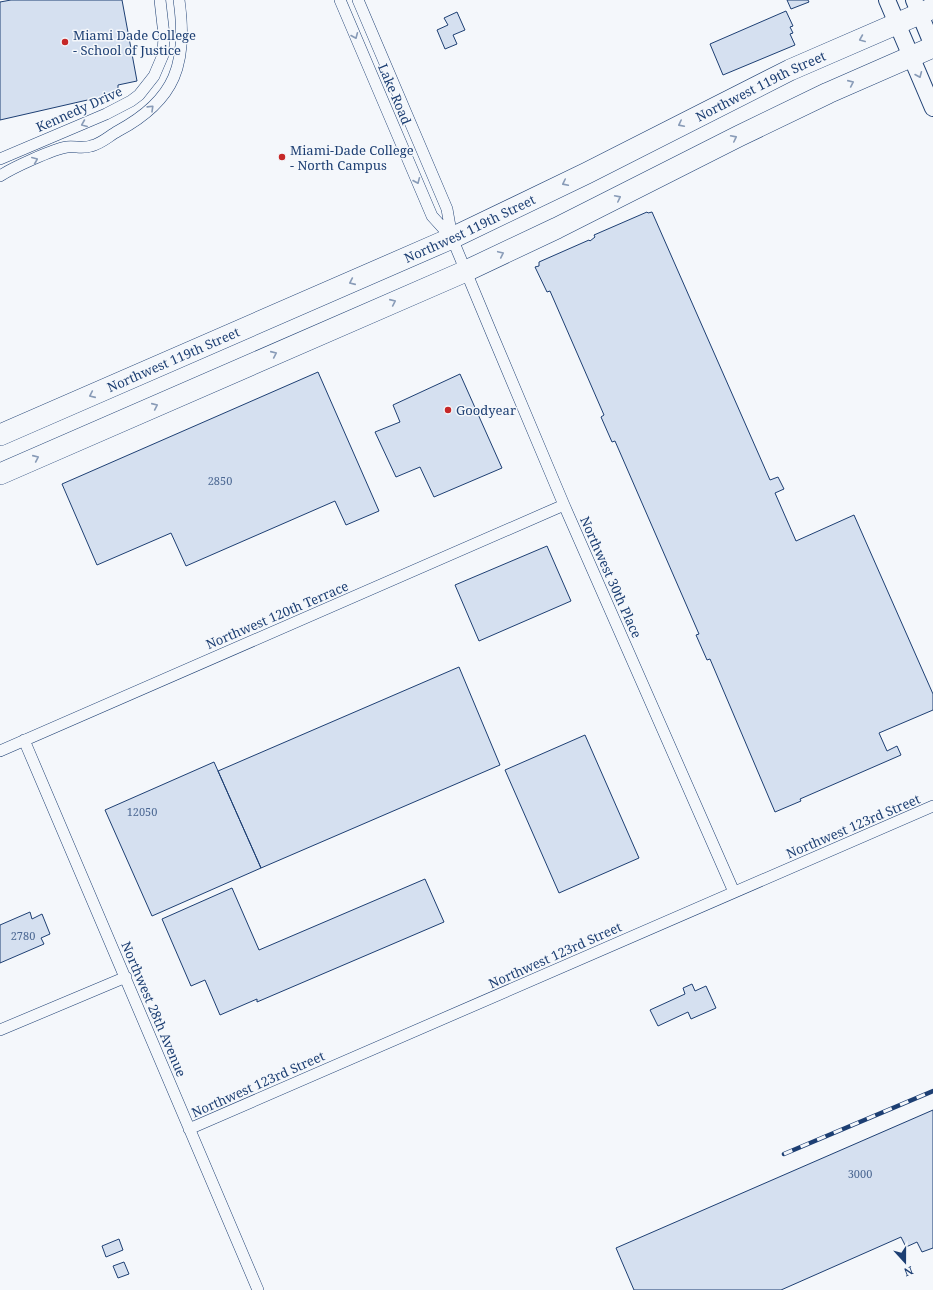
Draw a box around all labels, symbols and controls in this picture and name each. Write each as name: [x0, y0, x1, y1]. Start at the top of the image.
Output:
place label: Miami Dade College - School of Justice: [73, 26, 196, 59]
one-way arrow: [351, 32, 359, 39]
one-way arrow: [858, 34, 866, 42]
marker: Miami Dade College - School of Justice: [60, 37, 70, 47]
street label: Northwest 119th Street: [692, 47, 829, 126]
street label: Lake Road: [374, 61, 416, 127]
one-way arrow: [914, 70, 922, 78]
one-way arrow: [847, 80, 855, 88]
street label: Kennedy Drive: [33, 82, 125, 136]
one-way arrow: [146, 105, 154, 113]
one-way arrow: [81, 119, 88, 127]
one-way arrow: [678, 119, 685, 127]
one-way arrow: [729, 135, 737, 143]
place label: Miami-Dade College - North Campus: [290, 141, 414, 174]
marker: Miami-Dade College - North Campus: [277, 152, 287, 162]
one-way arrow: [32, 156, 39, 164]
one-way arrow: [412, 177, 420, 185]
one-way arrow: [562, 178, 570, 186]
street label: Northwest 119th Street: [401, 190, 539, 267]
one-way arrow: [614, 195, 621, 202]
one-way arrow: [497, 251, 504, 259]
one-way arrow: [349, 277, 356, 285]
one-way arrow: [390, 299, 397, 307]
street label: Northwest 119th Street: [104, 323, 243, 396]
one-way arrow: [270, 351, 277, 359]
one-way arrow: [88, 390, 96, 398]
place label: Goodyear: [456, 401, 516, 419]
one-way arrow: [151, 403, 158, 411]
marker: Goodyear: [443, 405, 453, 415]
one-way arrow: [32, 455, 39, 463]
house number: 2850: [208, 473, 232, 488]
street label: Northwest 30th Place: [576, 513, 646, 641]
street label: Northwest 120th Terrace: [203, 577, 351, 653]
street label: Northwest 123rd Street: [783, 789, 923, 862]
house number: 12050: [127, 804, 157, 819]
street label: Northwest 123rd Street: [486, 917, 625, 992]
house number: 2780: [11, 928, 35, 943]
street label: Northwest 28th Avenue: [117, 938, 191, 1080]
street label: Northwest 123rd Street: [189, 1046, 328, 1121]
house number: 3000: [848, 1166, 872, 1181]
north arrow: [885, 1242, 925, 1282]
text: N: [902, 1263, 915, 1280]

